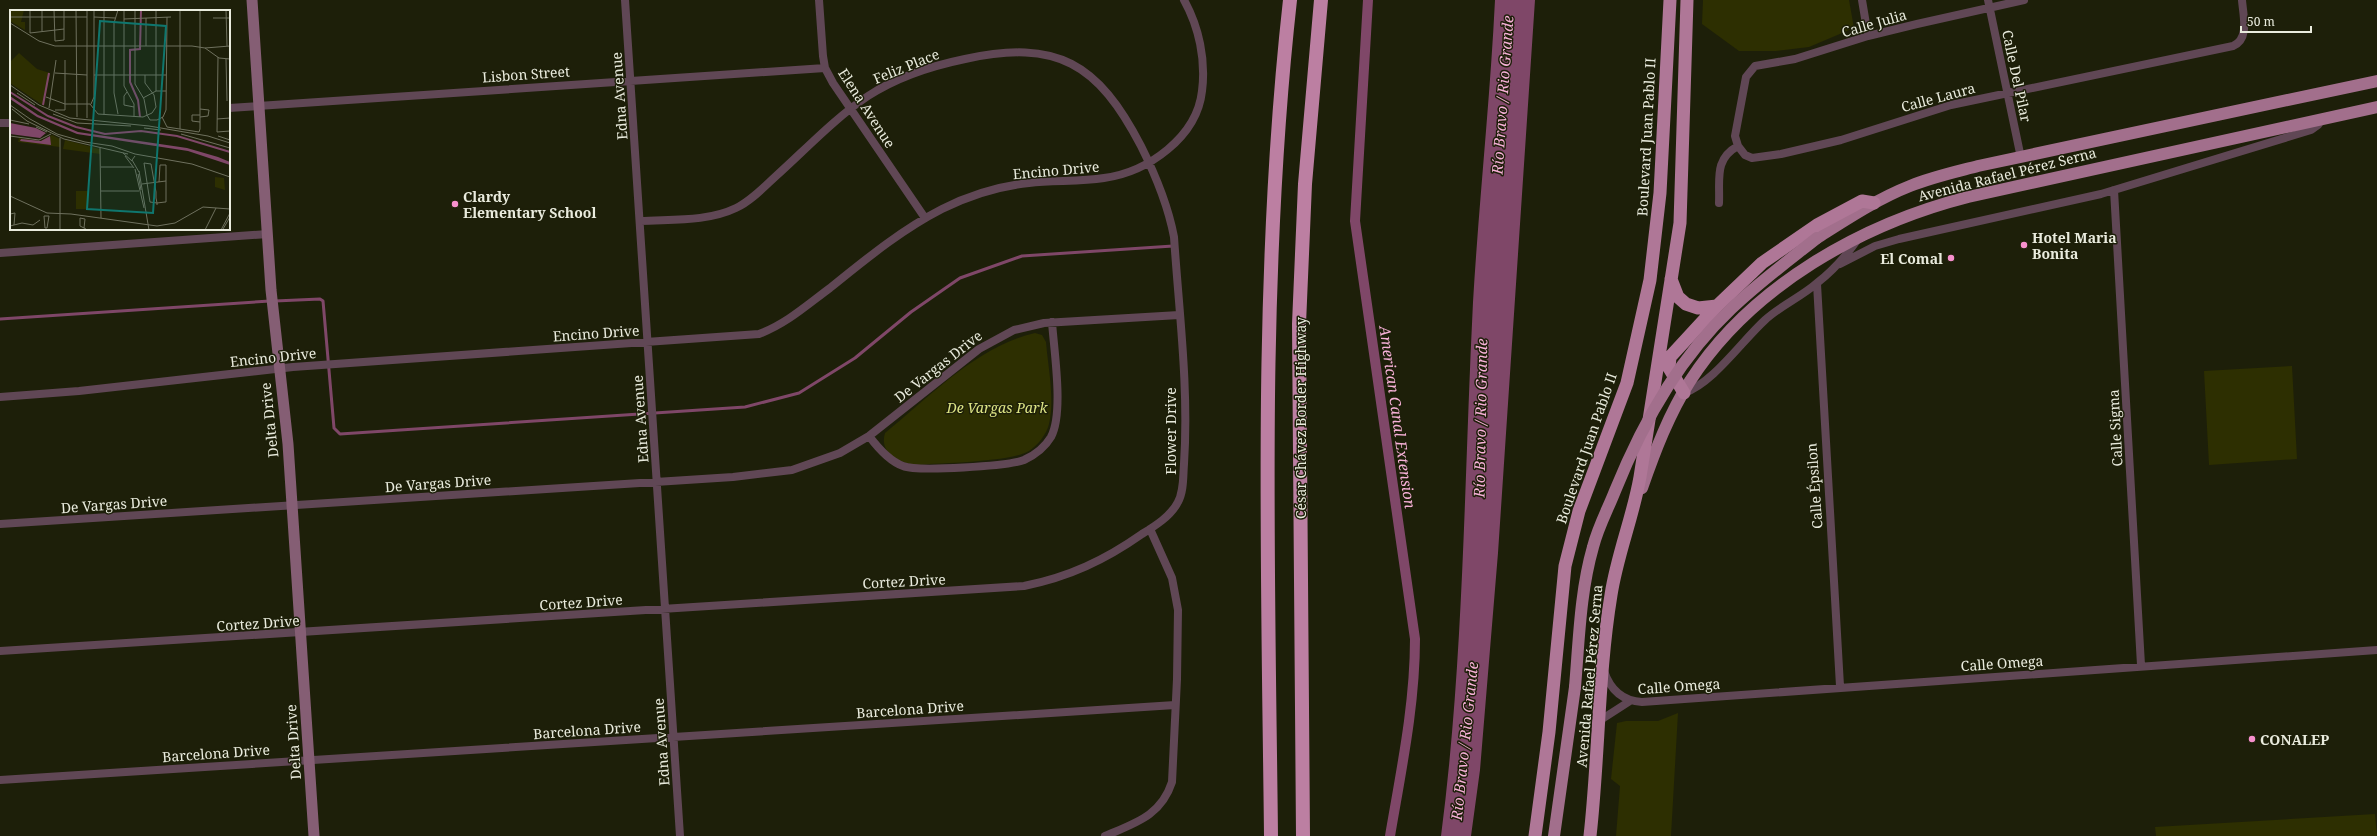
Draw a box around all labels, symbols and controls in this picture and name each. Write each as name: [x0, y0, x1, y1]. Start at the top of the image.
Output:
street label: Calle Julia: [1839, 5, 1909, 41]
scale bar: [2241, 8, 2311, 34]
inset map: [10, 10, 230, 230]
text: 50 m: [2247, 13, 2275, 30]
water label: Río Bravo / Rio Grande: [1486, 14, 1518, 176]
street label: Calle Del Pilar: [1998, 28, 2036, 124]
street label: Feliz Place: [870, 44, 942, 88]
street label: Edna Avenue: [606, 51, 632, 141]
street label: Boulevard Juan Pablo II: [1632, 57, 1660, 217]
street label: Lisbon Street: [481, 61, 571, 87]
street label: Elena Avenue: [834, 65, 900, 151]
street label: Calle Laura: [1899, 78, 1977, 116]
street label: Avenida Rafael Pérez Serna: [1916, 143, 2098, 205]
street label: Encino Drive: [1012, 157, 1100, 183]
place label: Clardy Elementary School: [463, 187, 596, 222]
marker: Clardy Elementary School: [450, 199, 460, 209]
place label: Hotel Maria Bonita: [2032, 228, 2117, 263]
marker: Hotel Maria Bonita: [2019, 240, 2029, 250]
place label: El Comal: [1880, 249, 1943, 268]
marker: El Comal: [1946, 253, 1956, 263]
street label: César Chávez Border Highway: [1291, 317, 1310, 519]
street label: Encino Drive: [552, 320, 640, 346]
water label: American Canal Extension: [1375, 323, 1421, 510]
street label: De Vargas Drive: [890, 326, 986, 406]
water label: Río Bravo / Rio Grande: [1469, 338, 1491, 499]
street label: Encino Drive: [229, 343, 317, 371]
street label: Boulevard Juan Pablo II: [1551, 370, 1621, 526]
street label: Edna Avenue: [627, 374, 653, 464]
street label: Delta Drive: [256, 382, 282, 458]
street label: Flower Drive: [1161, 387, 1180, 475]
street label: Calle Sigma: [2103, 389, 2127, 467]
park label: De Vargas Park: [945, 398, 1049, 417]
street label: Calle Épsilon: [1802, 443, 1826, 529]
street label: De Vargas Drive: [384, 470, 492, 496]
street label: De Vargas Drive: [60, 491, 168, 517]
street label: Cortez Drive: [862, 569, 946, 593]
street label: Avenida Rafael Pérez Serna: [1572, 584, 1606, 768]
street label: Cortez Drive: [539, 590, 623, 614]
street label: Cortez Drive: [216, 611, 300, 635]
street label: Calle Omega: [1960, 651, 2044, 675]
water label: Río Bravo / Rio Grande: [1446, 660, 1482, 822]
street label: Calle Omega: [1637, 674, 1721, 698]
street label: Barcelona Drive: [856, 696, 964, 722]
street label: Edna Avenue: [648, 697, 674, 787]
street label: Delta Drive: [281, 704, 305, 780]
street label: Barcelona Drive: [533, 717, 641, 743]
place label: CONALEP: [2260, 730, 2329, 749]
marker: CONALEP: [2247, 734, 2257, 744]
street label: Barcelona Drive: [162, 740, 270, 766]

